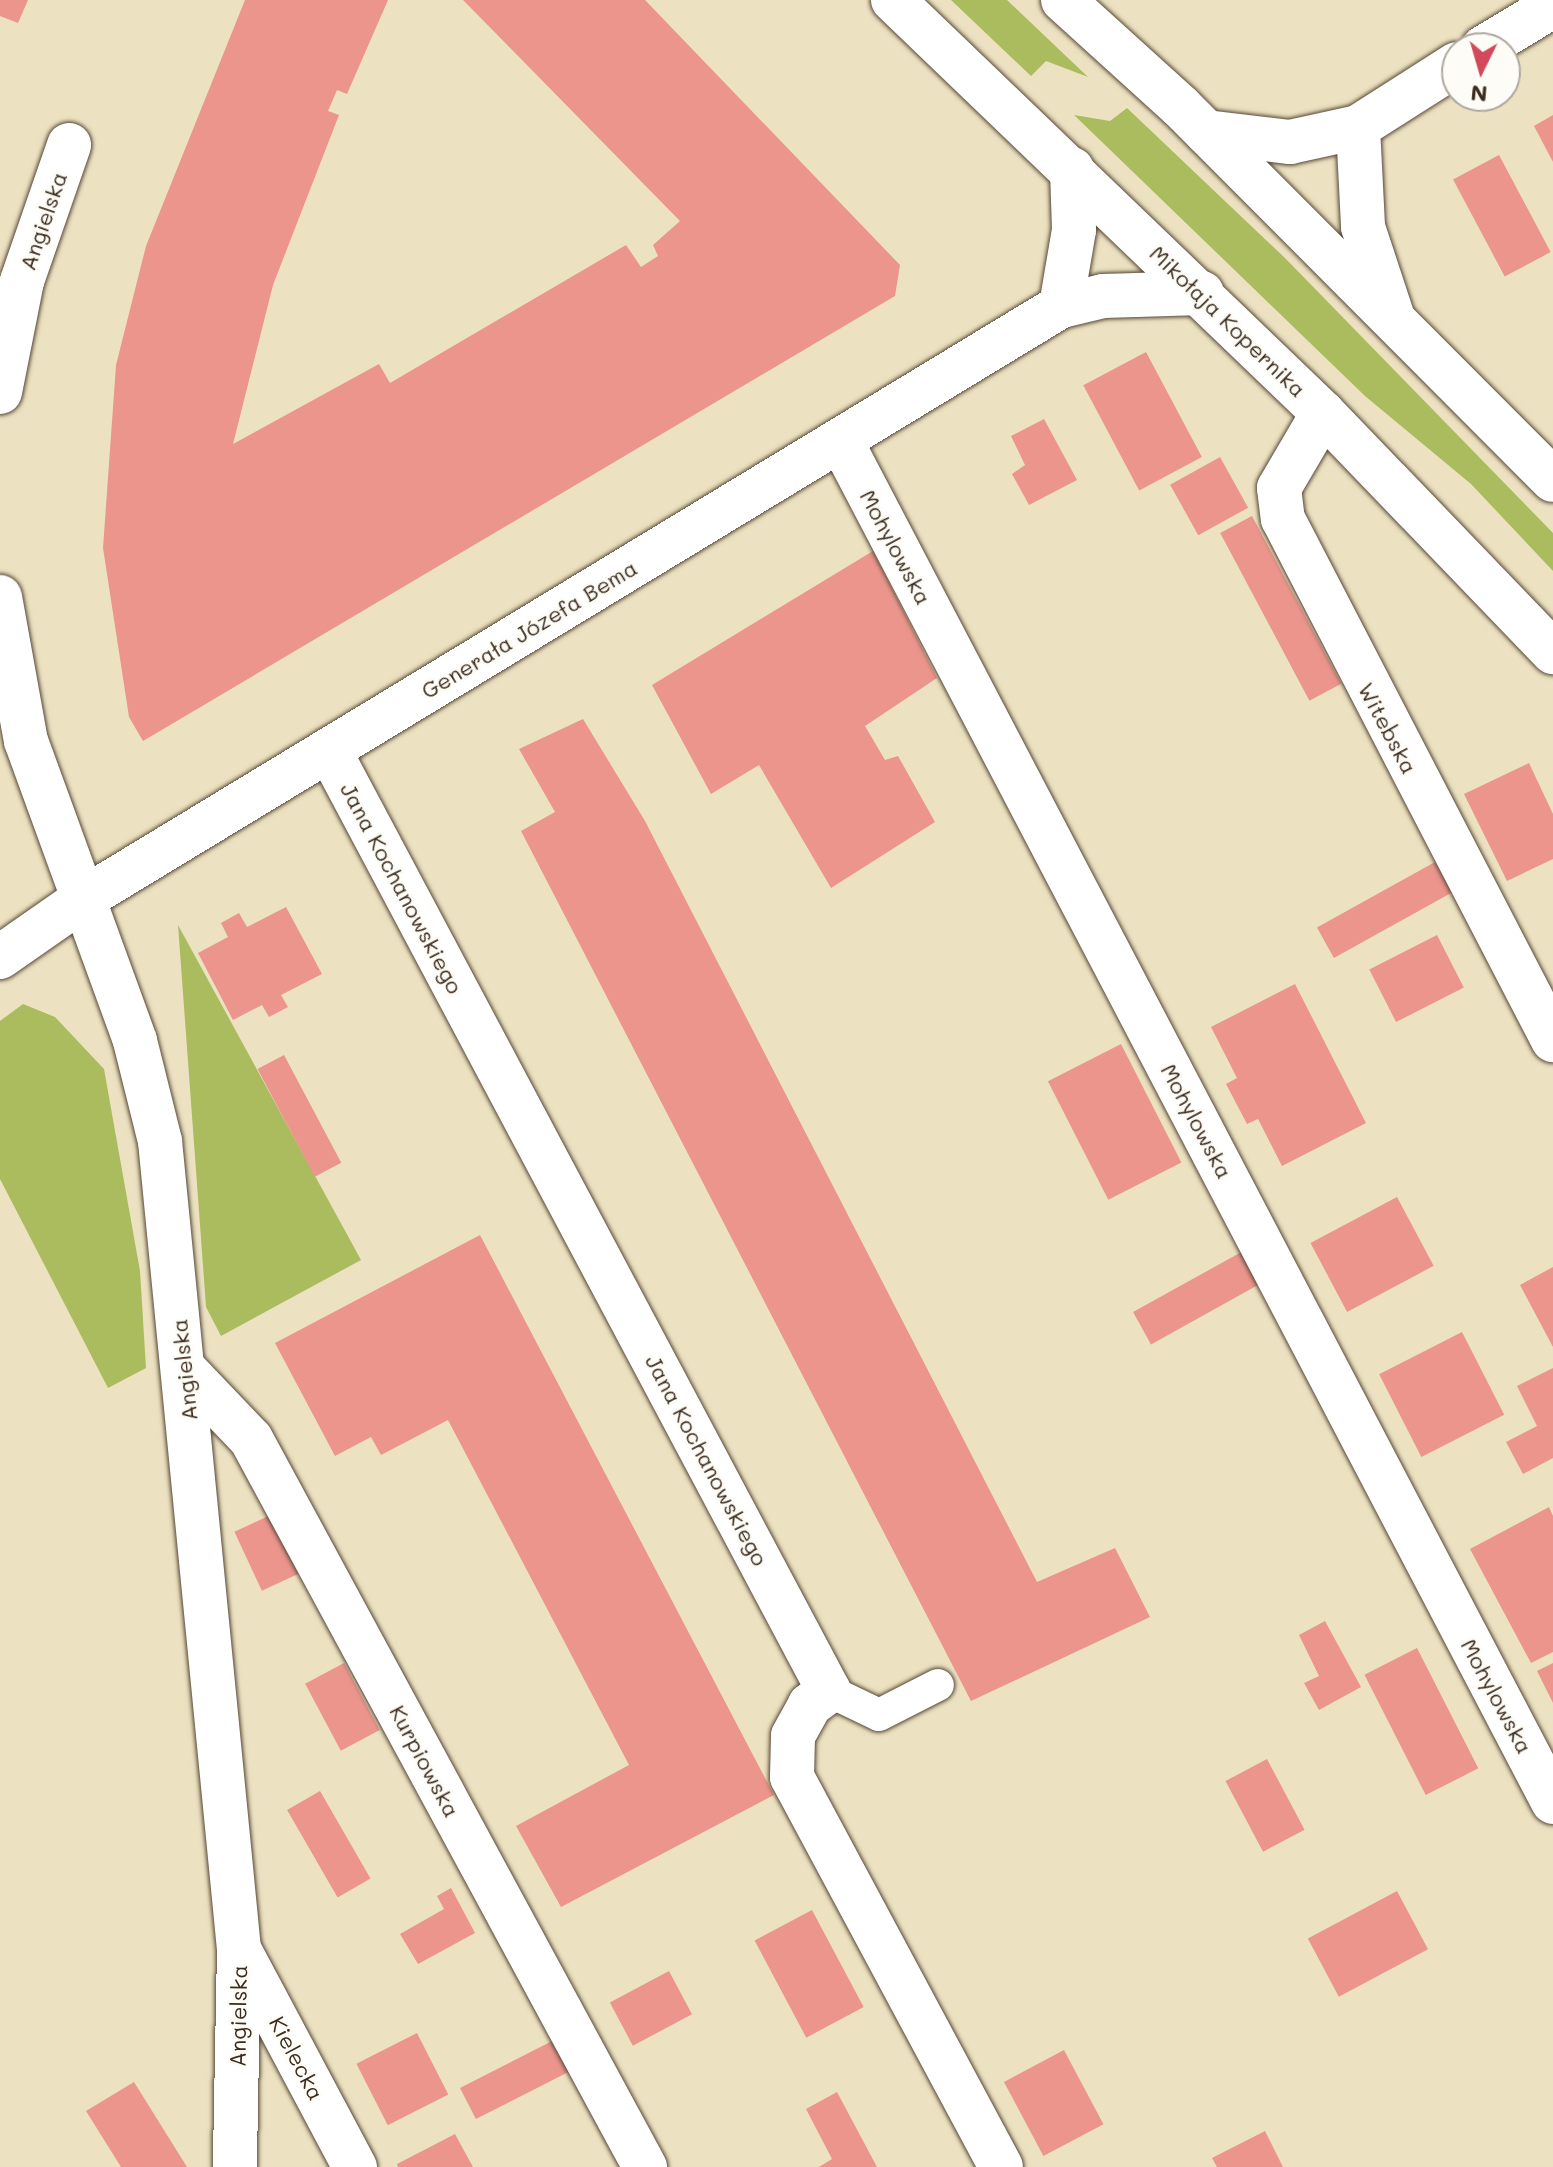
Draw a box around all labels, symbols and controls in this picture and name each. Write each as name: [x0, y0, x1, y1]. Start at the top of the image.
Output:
north arrow: [1441, 32, 1521, 112]
text: N: [1469, 79, 1489, 110]
street label: Angielska: [14, 168, 72, 274]
street label: Mikołaja Kopernika: [1145, 240, 1311, 402]
street label: Mohylowska: [855, 485, 937, 609]
street label: Generała Józefa Bema: [416, 554, 642, 704]
street label: Witebska: [1353, 678, 1423, 778]
street label: Jana Kochanowskiego: [335, 778, 469, 998]
street label: Mohylowska: [1156, 1059, 1238, 1183]
street label: Angielska: [166, 1318, 202, 1422]
street label: Jana Kochanowskiego: [640, 1350, 774, 1570]
street label: Mohylowska: [1456, 1634, 1538, 1758]
street label: Kurpiowska: [384, 1701, 466, 1821]
street label: Angielska: [224, 1965, 252, 2067]
street label: Kielecka: [264, 2012, 330, 2104]

